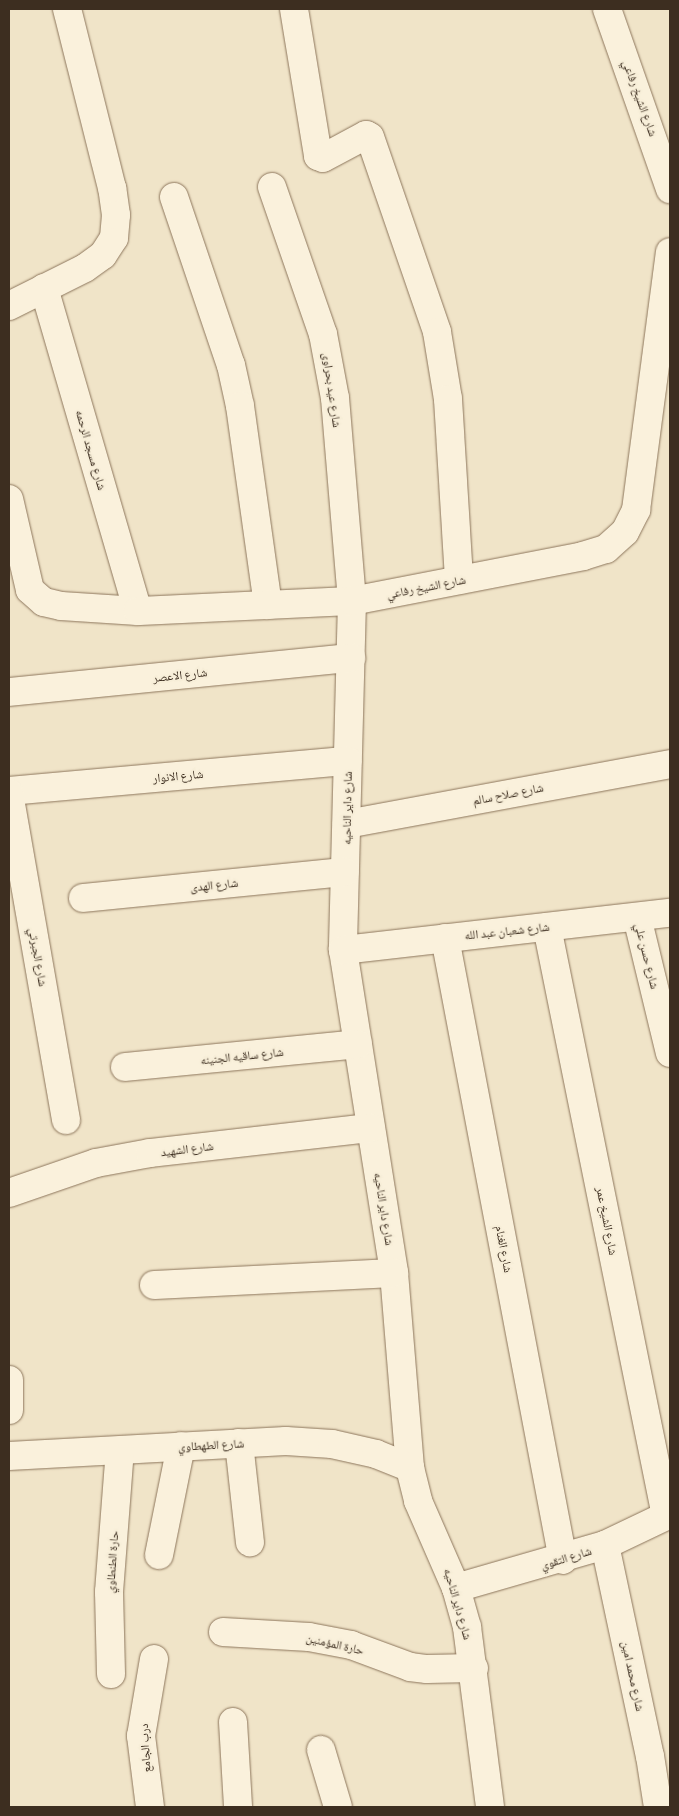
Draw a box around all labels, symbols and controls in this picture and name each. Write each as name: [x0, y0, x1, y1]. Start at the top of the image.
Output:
street label: شارع الشيخ رفاعي: [620, 58, 660, 138]
street label: شارع عيد بحراوى: [320, 352, 344, 428]
street label: شارع مسجد الرحمه: [73, 408, 109, 492]
street label: شارع الشيخ رفاعي: [385, 572, 467, 602]
street label: شارع الاعصر: [152, 665, 208, 685]
street label: شارع الانوار: [152, 767, 204, 785]
street label: شارع داير الناحيه: [339, 771, 355, 845]
street label: شارع صلاح سالم: [471, 780, 545, 808]
street label: شارع الهدى: [189, 875, 239, 895]
street label: شارع شعبان عبد الله: [464, 919, 550, 943]
street label: شارع حسن علي: [632, 922, 662, 990]
street label: شارع الجبرتي: [26, 927, 50, 987]
street label: شارع ساقيه الجنينه: [200, 1044, 284, 1068]
street label: شارع الشهيد: [160, 1139, 214, 1159]
street label: شارع داير الناحيه: [371, 1171, 397, 1247]
street label: شارع الشيخ عمر: [593, 1186, 621, 1256]
street label: شارع الغنام: [492, 1224, 516, 1274]
street label: شارع الطهطاوي: [177, 1436, 245, 1454]
street label: حارة الطنطاوي: [103, 1530, 121, 1594]
street label: شارع التقوي: [539, 1543, 593, 1573]
street label: شارع داير الناحيه: [441, 1567, 475, 1641]
street label: حارة المؤمنين: [305, 1630, 365, 1658]
street label: شارع محمد امين: [619, 1640, 647, 1712]
street label: درب الجامع: [137, 1723, 153, 1773]

